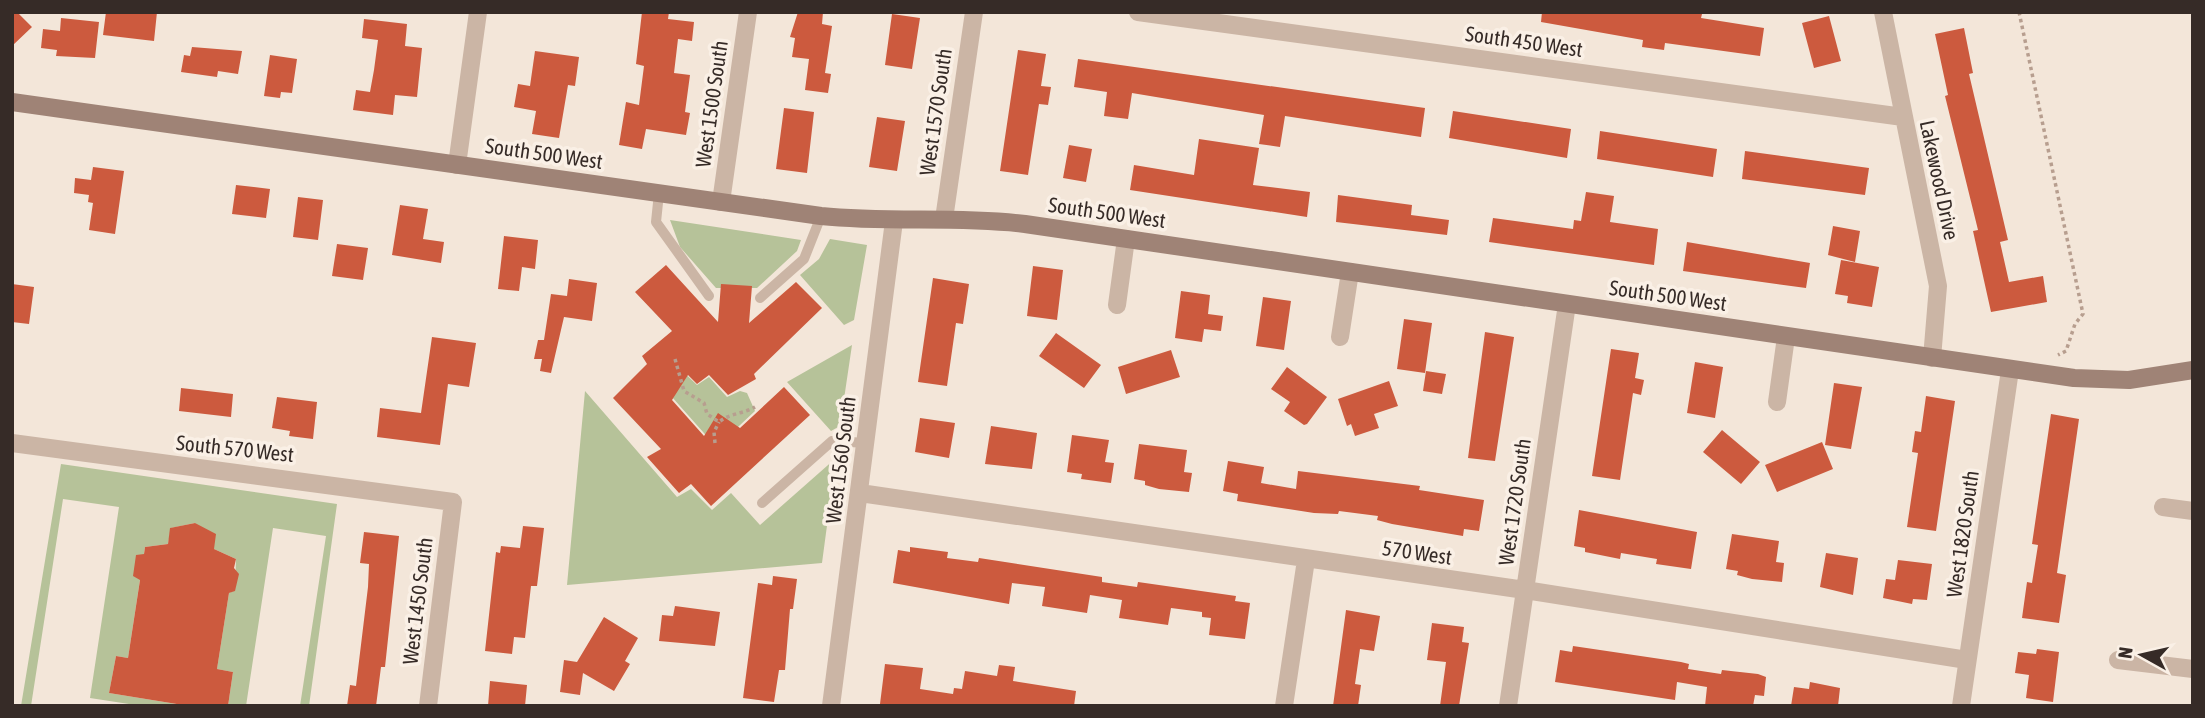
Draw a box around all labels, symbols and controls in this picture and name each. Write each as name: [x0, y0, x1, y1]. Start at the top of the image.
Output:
street label: South 450 West: [1464, 21, 1584, 61]
street label: West 1500 South: [690, 39, 732, 169]
street label: West 1570 South: [914, 47, 956, 177]
street label: Lakewood Drive: [1916, 118, 1964, 242]
street label: South 500 West: [484, 133, 604, 173]
street label: South 500 West: [1047, 192, 1167, 232]
street label: South 500 West: [1608, 275, 1728, 315]
street label: West 1560 South: [820, 395, 860, 525]
street label: South 570 West: [175, 430, 295, 466]
street label: West 1720 South: [1493, 437, 1535, 567]
street label: West 1820 South: [1941, 469, 1983, 599]
street label: 570 West: [1381, 535, 1454, 569]
street label: West 1450 South: [397, 536, 437, 666]
north arrow: [2107, 620, 2177, 690]
text: N: [2113, 646, 2137, 660]

